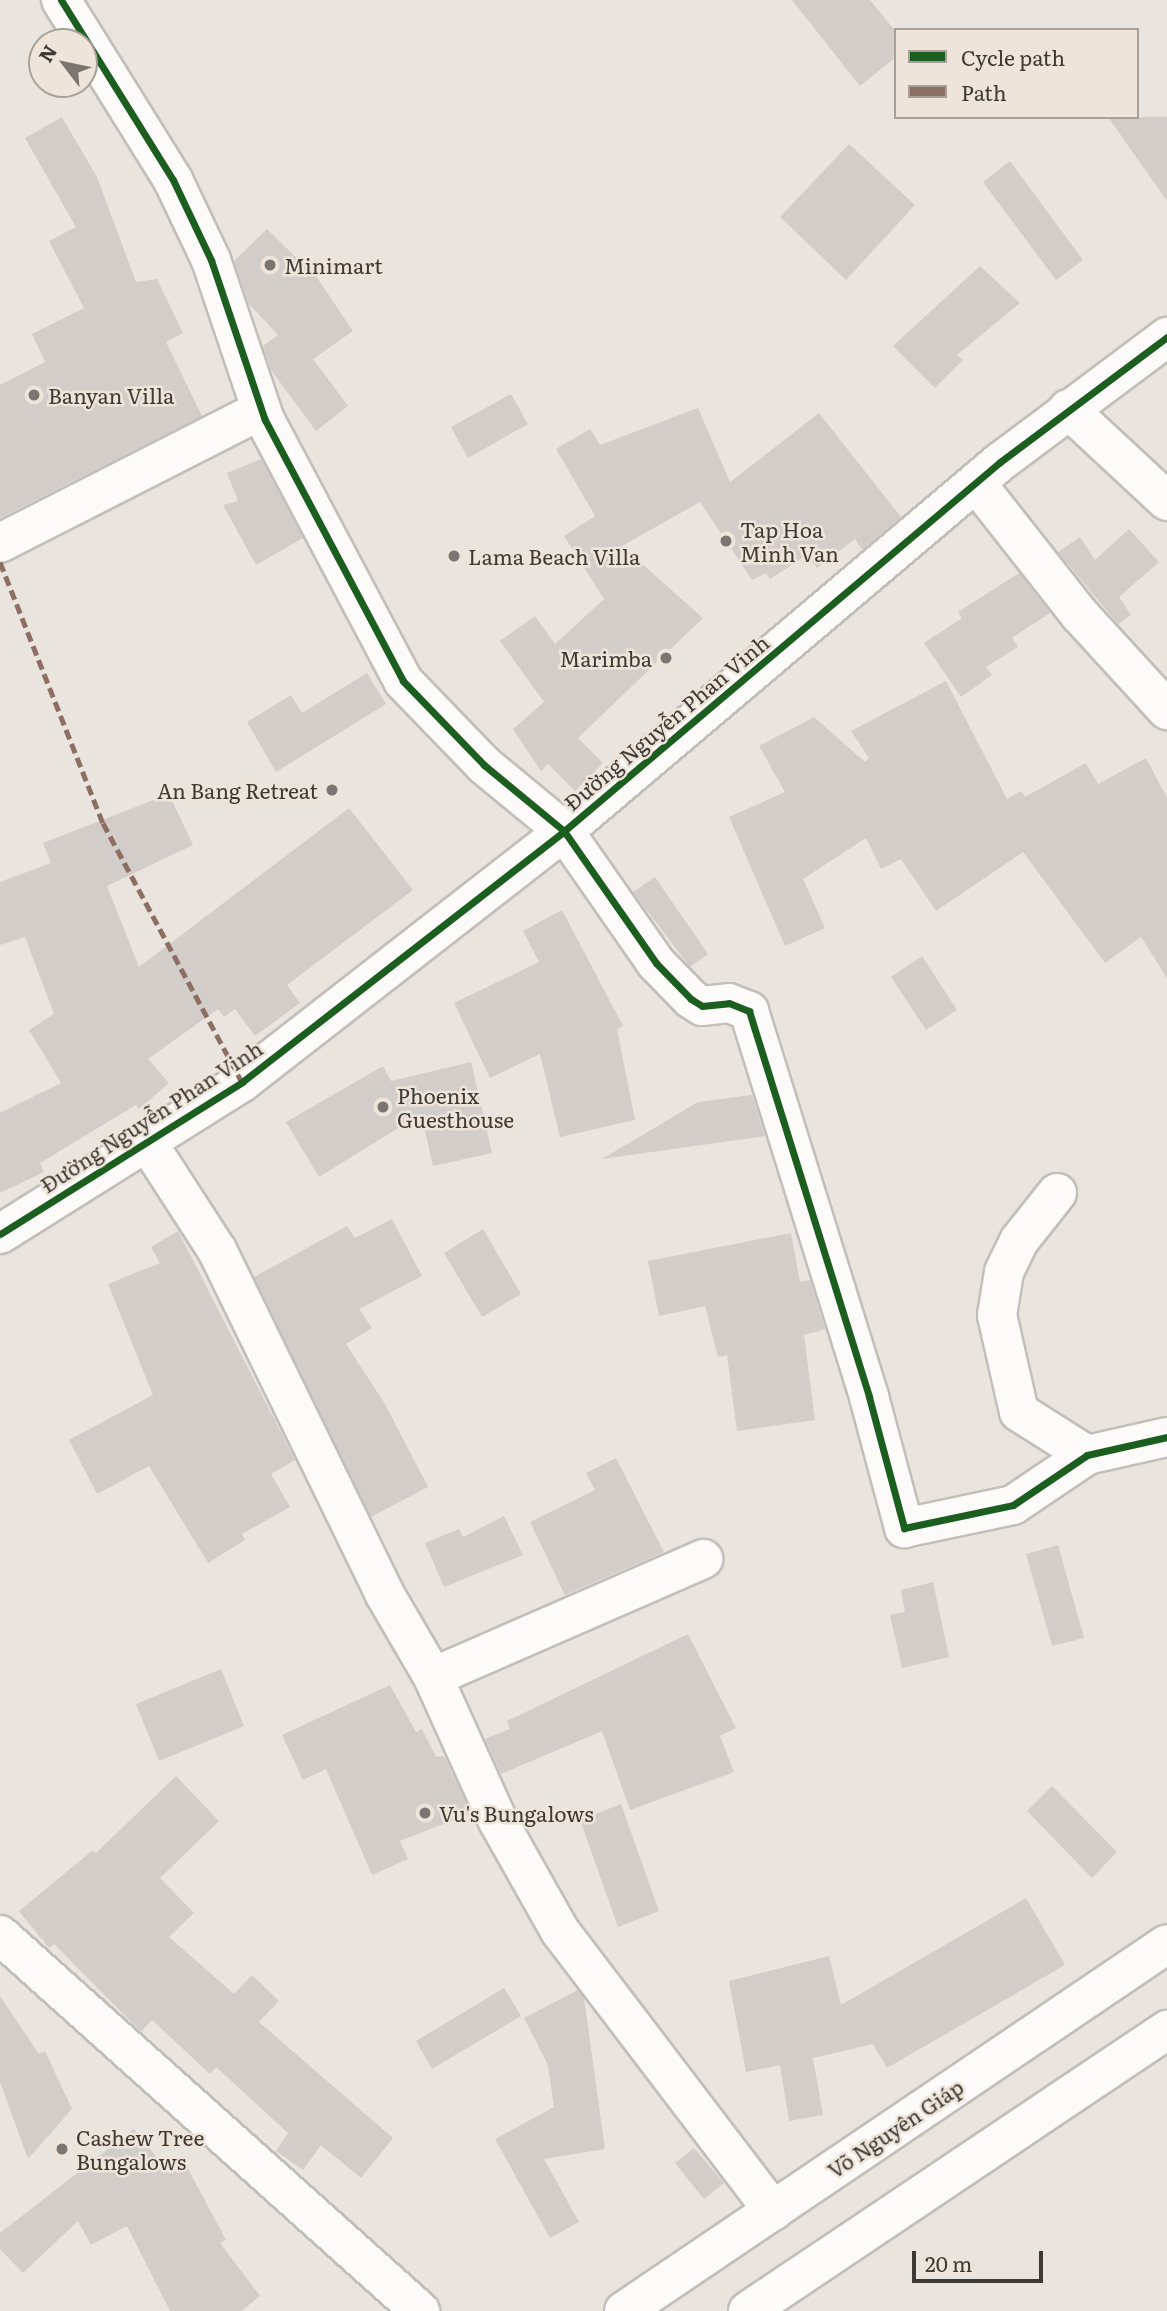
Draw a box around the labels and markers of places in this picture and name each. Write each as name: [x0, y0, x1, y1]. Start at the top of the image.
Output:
place label: Minimart: [284, 252, 383, 278]
marker: Minimart: [262, 257, 278, 273]
place label: Banyan Villa: [48, 382, 174, 408]
marker: Banyan Villa: [26, 387, 42, 403]
place label: Tap Hoa Minh Van: [740, 516, 839, 566]
marker: Tap Hoa Minh Van: [718, 533, 734, 549]
place label: Lama Beach Villa: [468, 543, 640, 569]
marker: Lama Beach Villa: [446, 548, 462, 564]
place label: Marimba: [560, 645, 652, 671]
marker: Marimba: [658, 650, 674, 666]
place label: An Bang Retreat: [157, 777, 318, 803]
marker: An Bang Retreat: [324, 782, 340, 798]
place label: Phoenix Guesthouse: [397, 1082, 514, 1132]
marker: Phoenix Guesthouse: [375, 1099, 391, 1115]
place label: Vu's Bungalows: [439, 1800, 594, 1826]
marker: Vu's Bungalows: [417, 1805, 433, 1821]
place label: Cashew Tree Bungalows: [76, 2124, 204, 2174]
marker: Cashew Tree Bungalows: [54, 2141, 70, 2157]

